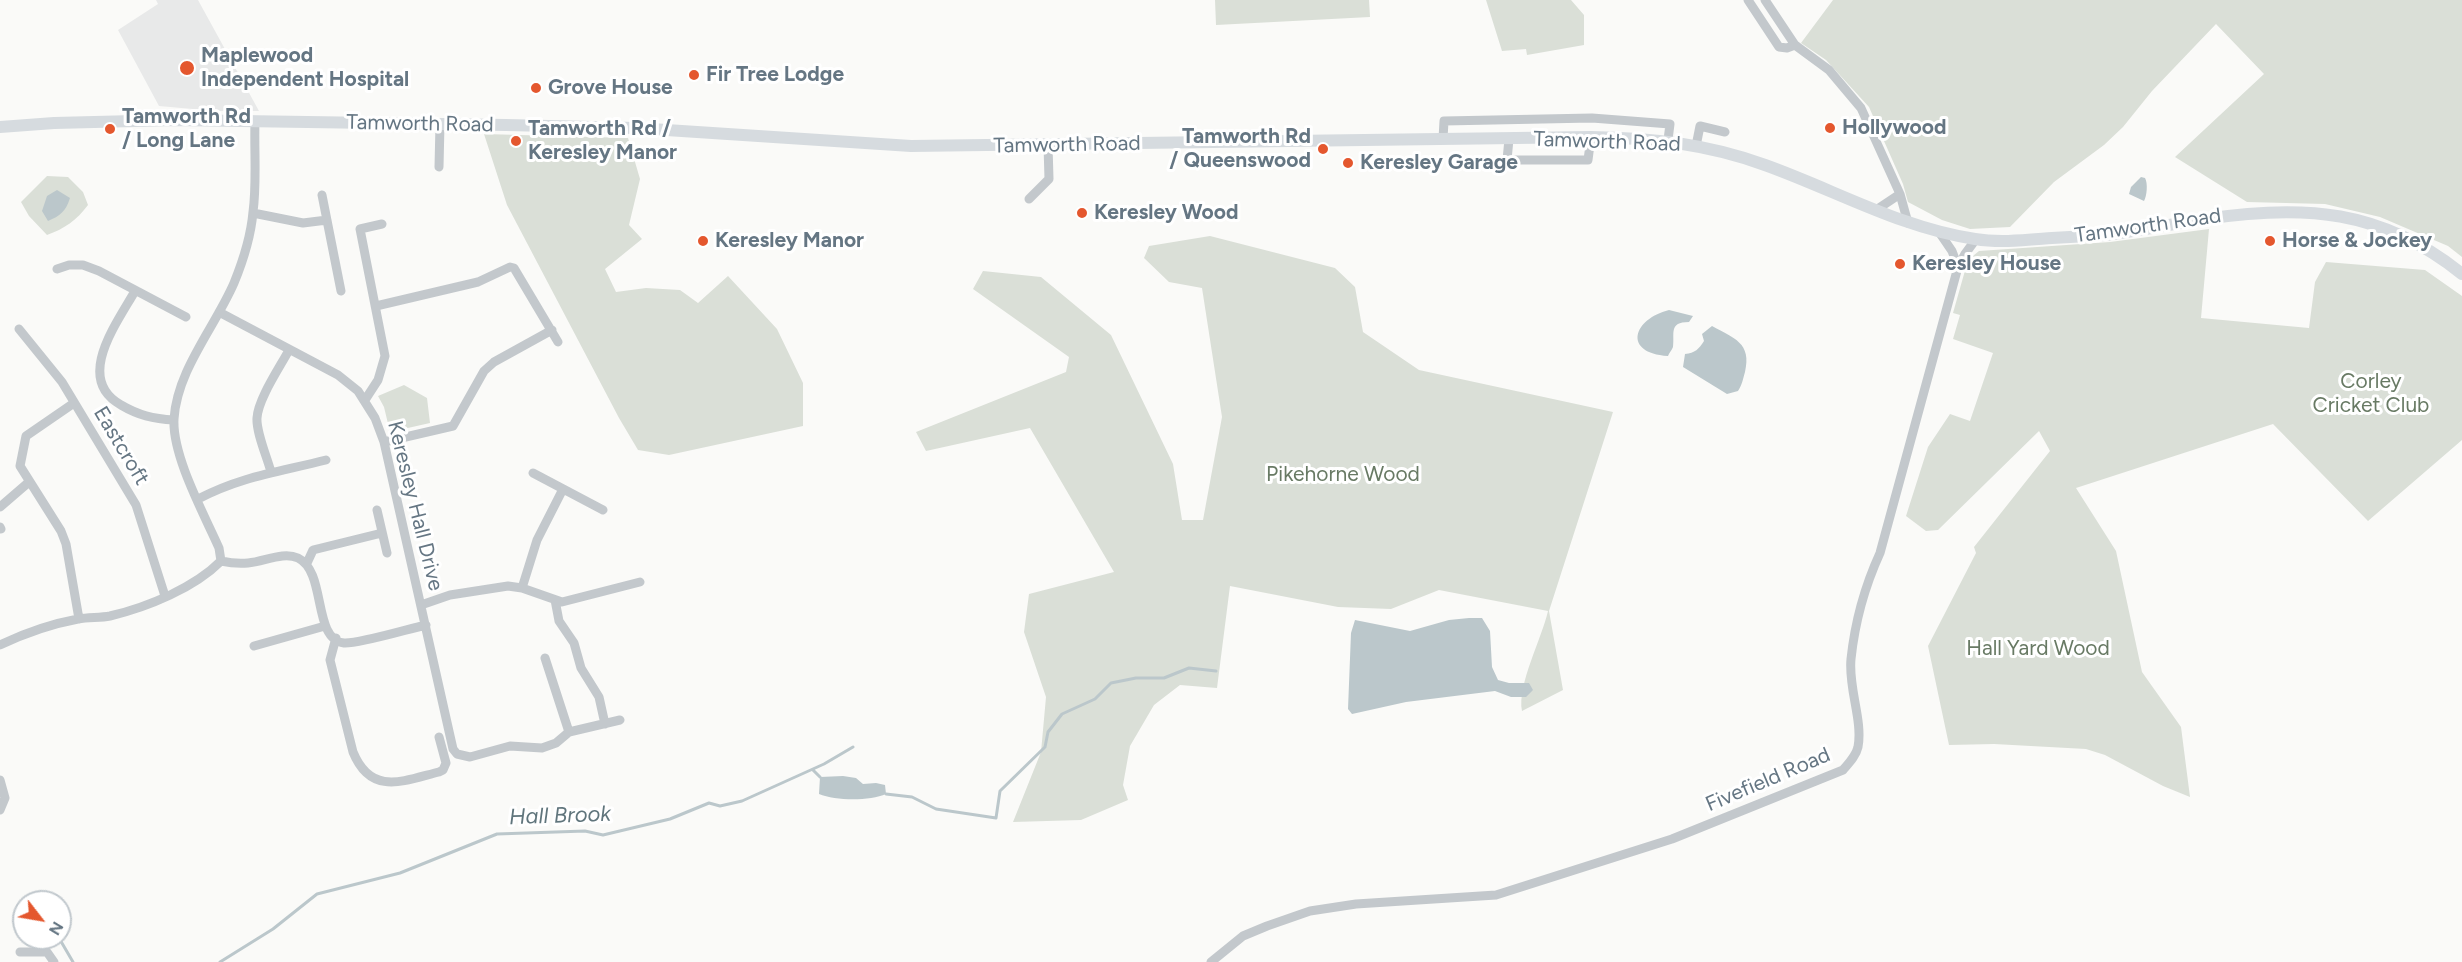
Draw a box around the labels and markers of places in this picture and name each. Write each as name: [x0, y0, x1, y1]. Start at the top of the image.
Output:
place label: Maplewood Independent Hospital: [201, 43, 409, 93]
marker: Maplewood Independent Hospital: [178, 59, 196, 77]
place label: Fir Tree Lodge: [706, 62, 844, 88]
marker: Fir Tree Lodge: [687, 68, 701, 82]
place label: Grove House: [548, 75, 673, 101]
marker: Grove House: [529, 81, 543, 95]
place label: Tamworth Rd / Long Lane: [122, 104, 251, 154]
place label: Hollywood: [1842, 115, 1946, 141]
place label: Tamworth Rd / Keresley Manor: [528, 116, 677, 166]
marker: Hollywood: [1823, 121, 1837, 135]
marker: Tamworth Rd / Long Lane: [103, 122, 117, 136]
place label: Tamworth Rd / Queenswood: [1169, 124, 1311, 174]
marker: Tamworth Rd / Keresley Manor: [509, 134, 523, 148]
marker: Tamworth Rd / Queenswood: [1316, 142, 1330, 156]
place label: Keresley Garage: [1360, 150, 1518, 176]
marker: Keresley Garage: [1341, 156, 1355, 170]
place label: Keresley Wood: [1094, 200, 1238, 226]
marker: Keresley Wood: [1075, 206, 1089, 220]
place label: Keresley Manor: [715, 228, 864, 254]
place label: Horse & Jockey: [2282, 228, 2432, 254]
marker: Keresley Manor: [696, 234, 710, 248]
marker: Horse & Jockey: [2263, 234, 2277, 248]
place label: Keresley House: [1912, 251, 2061, 277]
marker: Keresley House: [1893, 257, 1907, 271]

